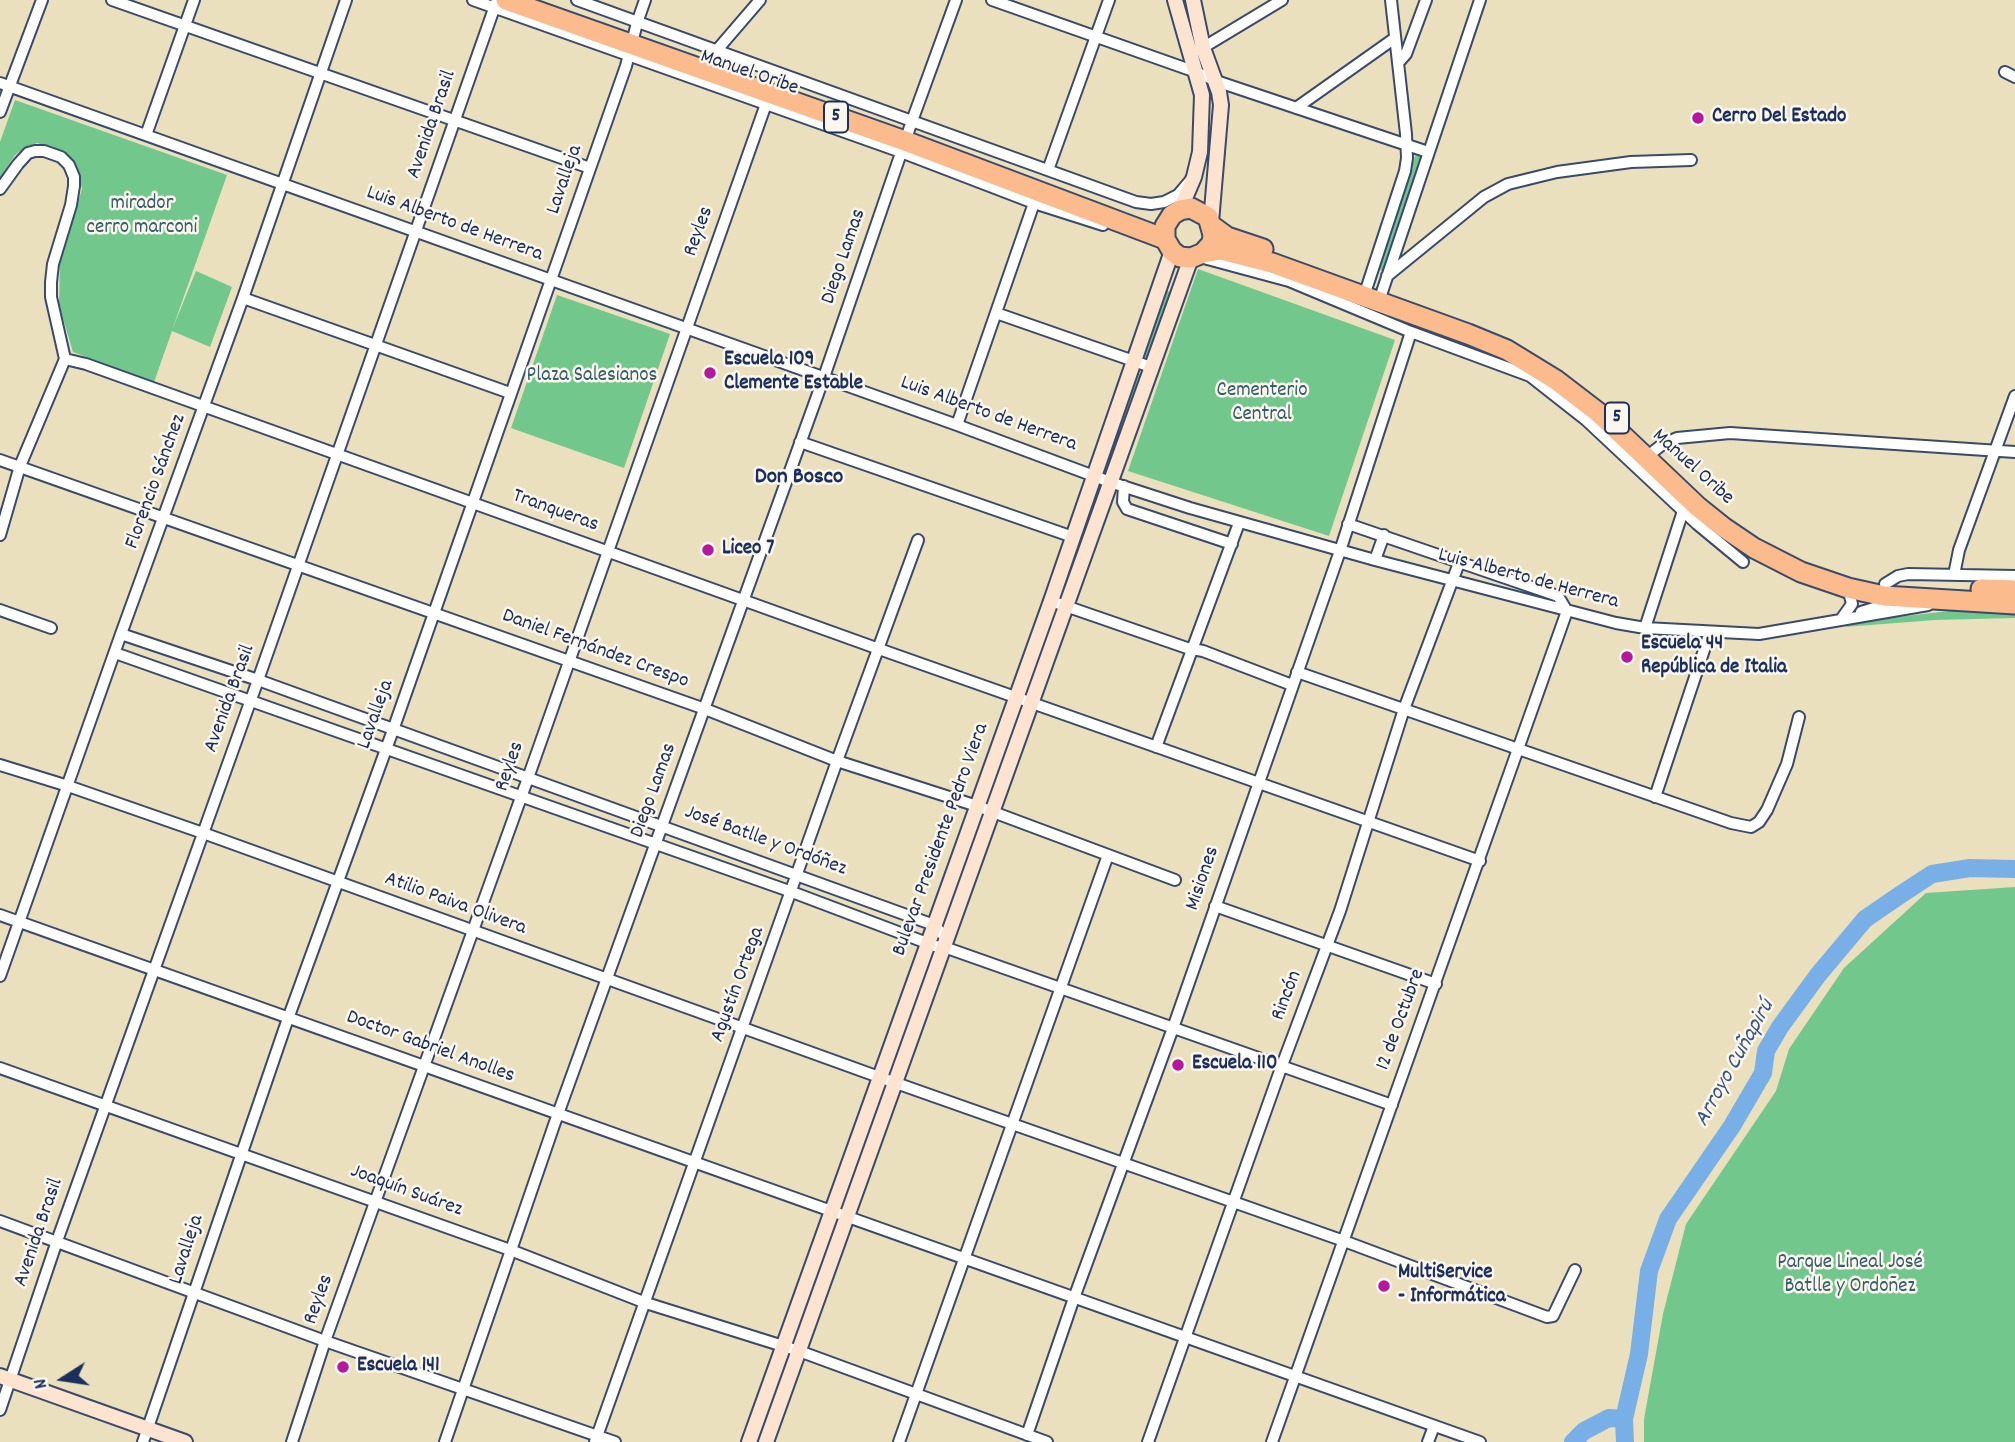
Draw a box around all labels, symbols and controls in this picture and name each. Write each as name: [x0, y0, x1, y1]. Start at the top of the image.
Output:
street label: Manuel Oribe: [697, 45, 801, 103]
street label: Avenida Brasil: [403, 68, 463, 182]
road number: 5: [824, 102, 848, 132]
place label: Cerro Del Estado: [1712, 105, 1846, 131]
marker: Cerro Del Estado: [1690, 110, 1706, 126]
street label: Lavalleja: [542, 142, 590, 218]
street label: Luis Alberto de Herrera: [362, 181, 546, 269]
park label: mirador cerro marconi: [87, 192, 197, 242]
street label: Reyles: [679, 204, 721, 260]
street label: Diego Lamas: [817, 206, 873, 308]
place label: Escuela 109 Clemente Estable: [724, 348, 863, 398]
park label: Plaza Salesianos: [527, 364, 657, 390]
marker: Escuela 109 Clemente Estable: [702, 365, 718, 381]
street label: Luis Alberto de Herrera: [896, 371, 1080, 459]
park label: Cementerio Central: [1217, 379, 1307, 429]
road number: 5: [1605, 402, 1629, 434]
street label: Florencio Sánchez: [121, 411, 193, 553]
street label: Manuel Oribe: [1646, 425, 1738, 511]
district label: Don Bosco: [755, 465, 843, 493]
street label: Tranqueras: [508, 485, 602, 539]
place label: Liceo 7: [722, 537, 774, 563]
marker: Liceo 7: [700, 542, 716, 558]
street label: Luis Alberto de Herrera: [1435, 544, 1621, 616]
street label: Daniel Fernández Crespo: [498, 605, 692, 695]
place label: Escuela 44 República de Italia: [1641, 632, 1787, 682]
street label: Avenida Brasil: [200, 642, 262, 756]
marker: Escuela 44 República de Italia: [1619, 649, 1635, 665]
street label: Lavalleja: [353, 677, 401, 753]
street label: Bulevar Presidente Pedro Viera: [888, 720, 996, 960]
street label: Reyles: [491, 739, 531, 795]
street label: Diego Lamas: [626, 740, 684, 842]
street label: José Batlle y Ordóñez: [681, 801, 849, 883]
street label: Misiones: [1181, 844, 1227, 914]
street label: Atilio Paiva Olivera: [381, 868, 529, 942]
street label: Agustín Ortega: [707, 924, 771, 1046]
street label: 12 de Octubre: [1372, 966, 1432, 1074]
street label: Rincón: [1267, 968, 1309, 1024]
water label: Arroyo Cuñapirú: [1690, 996, 1782, 1132]
street label: Doctor Gabriel Anolles: [342, 1006, 518, 1090]
place label: Escuela 110: [1192, 1052, 1277, 1078]
marker: Escuela 110: [1170, 1057, 1186, 1073]
street label: Joaquín Suárez: [347, 1160, 465, 1224]
street label: Avenida Brasil: [10, 1176, 70, 1290]
street label: Lavalleja: [165, 1212, 211, 1288]
park label: Parque Lineal José Batlle y Ordoñez: [1777, 1251, 1923, 1301]
place label: MultiService - Informática: [1398, 1261, 1506, 1311]
street label: Reyles: [299, 1272, 341, 1328]
marker: MultiService - Informática: [1376, 1278, 1392, 1294]
north arrow: [28, 1344, 98, 1414]
place label: Escuela 141: [357, 1354, 440, 1380]
marker: Escuela 141: [335, 1359, 351, 1375]
text: N: [28, 1376, 56, 1391]

